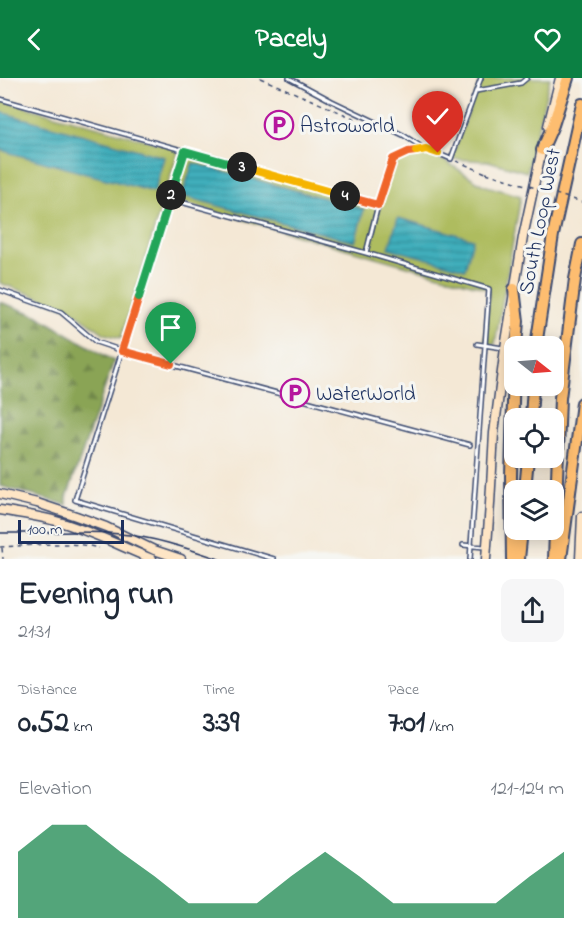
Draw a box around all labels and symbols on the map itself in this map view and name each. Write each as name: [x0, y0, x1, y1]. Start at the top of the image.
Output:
pin: [412, 91, 463, 153]
parking icon: Astroworld: [263, 109, 295, 141]
place label: Astroworld: [300, 112, 395, 142]
street label: South Loop West: [512, 146, 570, 297]
pin: 3: [227, 152, 257, 182]
pin: 2: [156, 180, 186, 210]
pin: 4: [330, 181, 360, 211]
pin: [145, 302, 196, 364]
north arrow: [504, 336, 564, 396]
parking icon: WaterWorld: [279, 377, 311, 409]
place label: WaterWorld: [316, 380, 416, 410]
scale bar: [18, 517, 124, 544]

